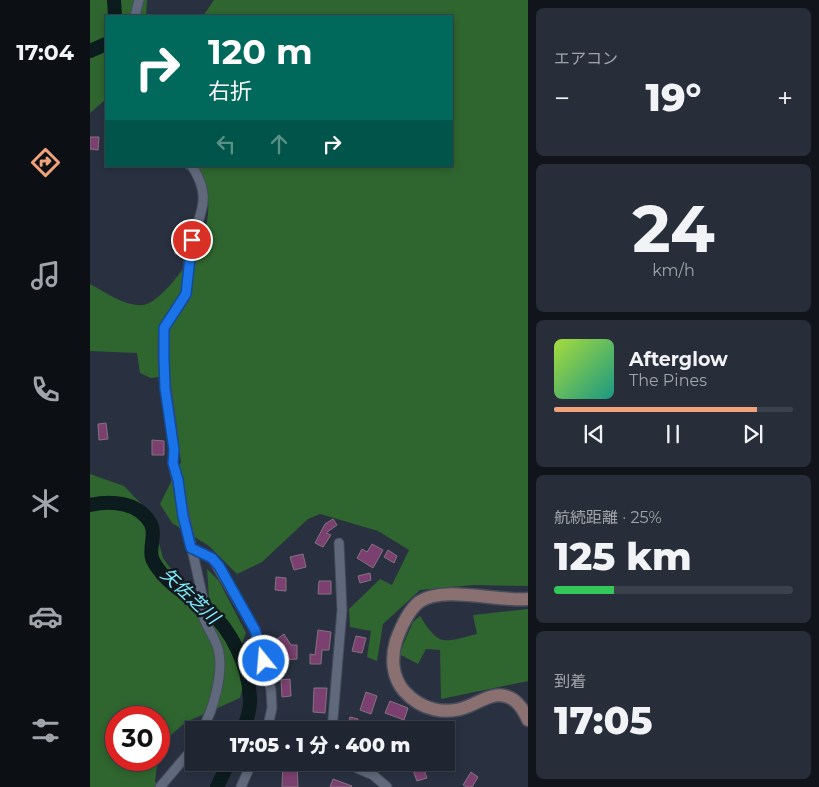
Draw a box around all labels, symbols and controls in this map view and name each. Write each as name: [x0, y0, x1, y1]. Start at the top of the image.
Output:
text: 120 m: [208, 30, 313, 73]
icon: right: [125, 35, 190, 100]
text: 17:04: [16, 39, 74, 66]
text: エアコン: [554, 49, 618, 68]
text: 19°: [646, 74, 701, 121]
text: 右折: [208, 78, 252, 105]
text: −: [554, 81, 570, 115]
text: +: [777, 81, 793, 115]
icon: left: [212, 130, 240, 158]
icon: ahead: [265, 130, 293, 158]
icon: right: [318, 130, 346, 158]
icon: directions: [28, 145, 63, 180]
text: 24: [632, 189, 715, 268]
pin: [171, 219, 213, 261]
icon: arrive: [178, 226, 206, 254]
icon: music: [28, 258, 63, 293]
text: km/h: [652, 261, 695, 280]
text: Afterglow: [629, 348, 728, 371]
text: The Pines: [629, 371, 707, 390]
icon: phone: [28, 372, 63, 407]
icon: previous: [580, 420, 608, 448]
icon: pause: [659, 420, 687, 448]
icon: next: [739, 420, 767, 448]
icon: climate: [28, 486, 63, 521]
text: 航続距離 · 25%: [554, 508, 662, 527]
text: 125 km: [554, 533, 692, 580]
water label: 矢佐芝川: [156, 563, 225, 630]
icon: car: [28, 599, 63, 634]
position arrow: [237, 634, 289, 686]
text: 到着: [554, 672, 586, 691]
text: 17:05: [554, 697, 653, 744]
speed limit sign: 30: [105, 706, 170, 771]
icon: filters: [28, 713, 63, 748]
text: 17:05 · 1 分 · 400 m: [230, 734, 410, 757]

